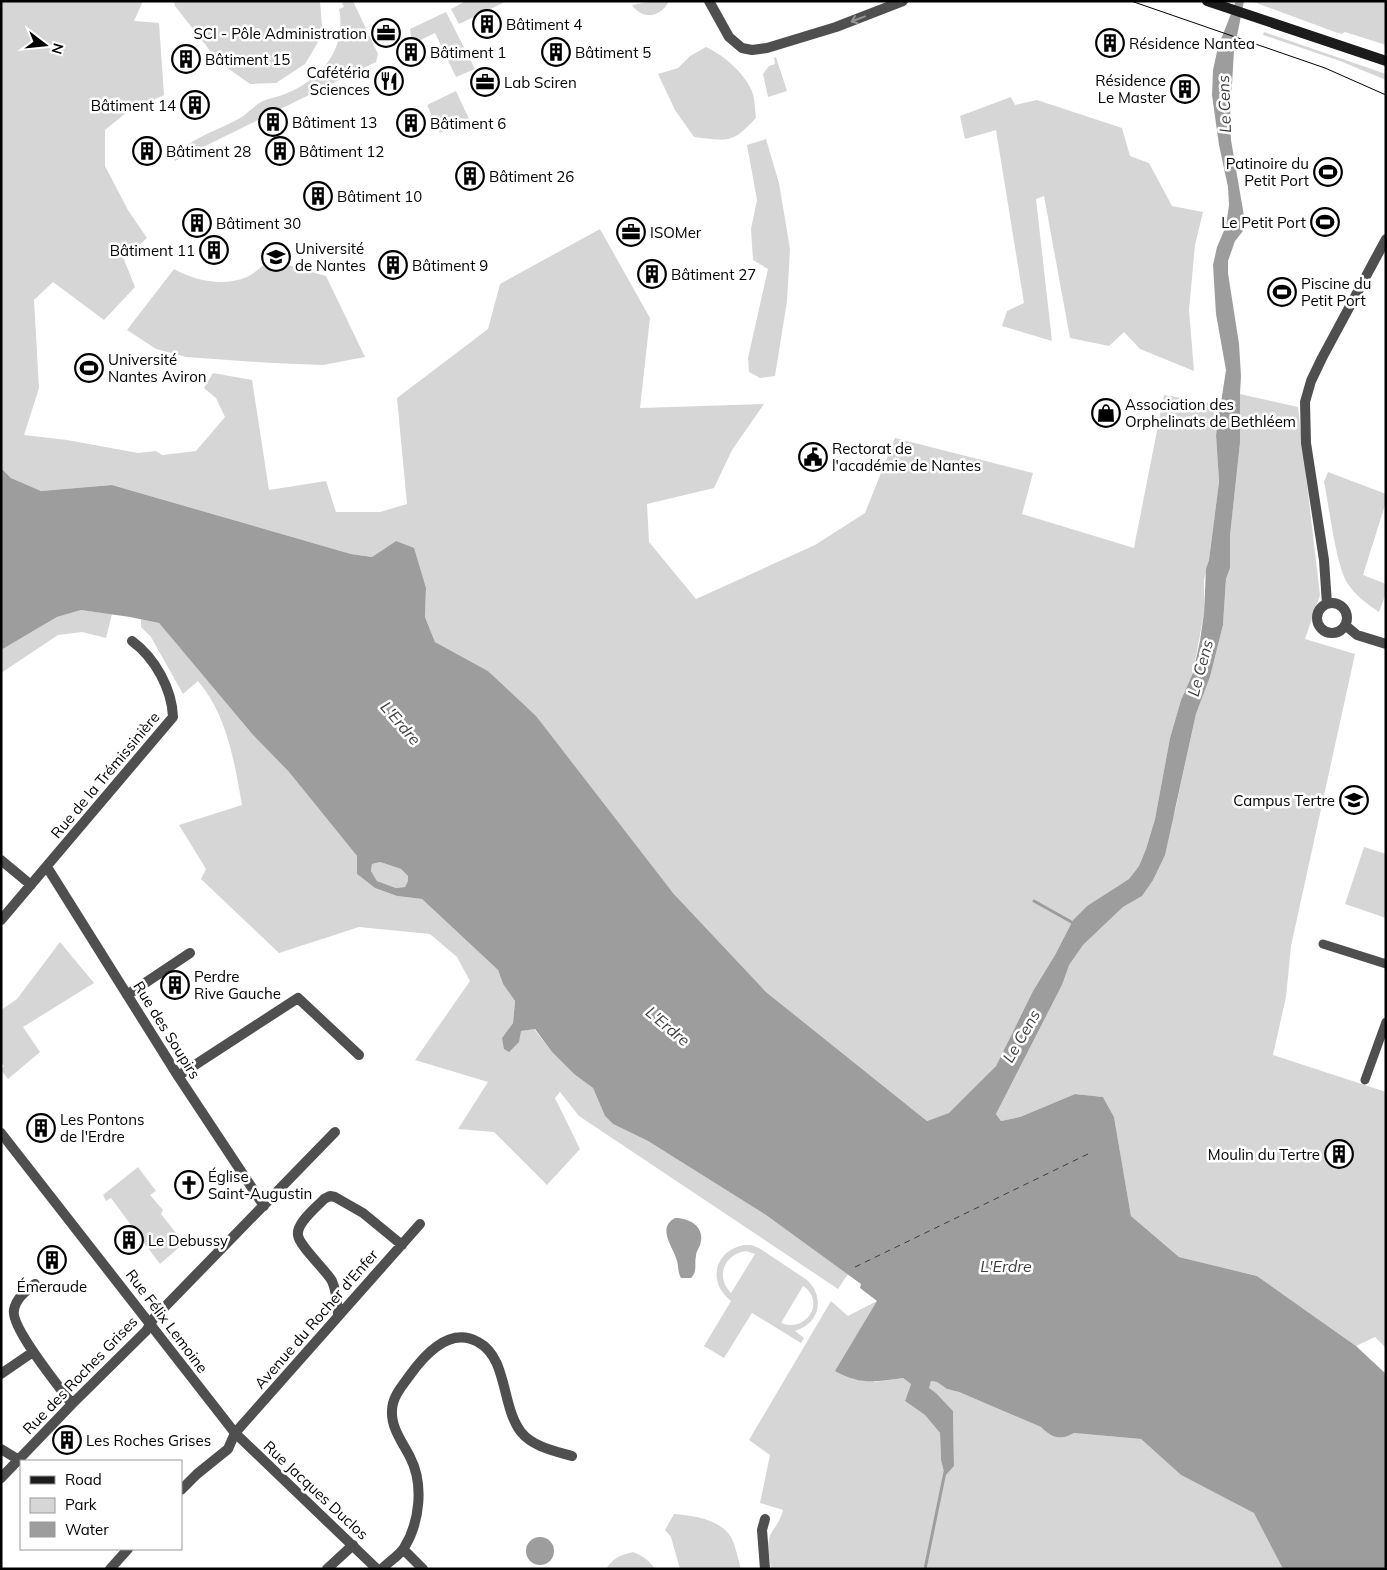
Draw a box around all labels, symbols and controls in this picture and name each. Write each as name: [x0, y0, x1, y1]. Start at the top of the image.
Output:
building icon: Bâtiment 4: [472, 9, 502, 39]
place label: Bâtiment 4: [506, 15, 582, 34]
one-way arrow: [851, 15, 866, 24]
office icon: SCI - Pôle Administration: [371, 18, 401, 48]
north arrow: [20, 20, 70, 70]
place label: SCI - Pôle Administration: [193, 24, 367, 43]
building icon: Résidence Nantea: [1095, 28, 1125, 58]
place label: Résidence Nantea: [1129, 34, 1255, 53]
building icon: Bâtiment 1: [396, 37, 426, 67]
building icon: Bâtiment 5: [541, 37, 571, 67]
text: N: [47, 41, 68, 56]
place label: Bâtiment 1: [430, 43, 506, 62]
place label: Bâtiment 5: [575, 43, 651, 62]
building icon: Bâtiment 15: [171, 44, 201, 74]
place label: Bâtiment 15: [205, 50, 290, 69]
place label: Cafétéria Sciences: [307, 63, 370, 99]
restaurant icon: Cafétéria Sciences: [374, 66, 404, 96]
office icon: Lab Sciren: [470, 67, 500, 97]
place label: Résidence Le Master: [1095, 71, 1167, 107]
place label: Lab Sciren: [504, 73, 577, 92]
building icon: Résidence Le Master: [1170, 74, 1200, 104]
water label: Le Cens: [1213, 75, 1235, 133]
building icon: Bâtiment 14: [180, 90, 210, 120]
place label: Bâtiment 14: [91, 96, 176, 115]
building icon: Bâtiment 13: [258, 107, 288, 137]
building icon: Bâtiment 6: [396, 108, 426, 138]
place label: Bâtiment 13: [292, 113, 377, 132]
place label: Bâtiment 6: [430, 114, 506, 133]
building icon: Bâtiment 28: [132, 136, 162, 166]
building icon: Bâtiment 12: [265, 136, 295, 166]
place label: Bâtiment 28: [166, 142, 251, 161]
place label: Bâtiment 12: [299, 142, 384, 161]
place label: Patinoire du Petit Port: [1226, 154, 1309, 190]
sports icon: Patinoire du Petit Port: [1313, 157, 1343, 187]
building icon: Bâtiment 26: [455, 161, 485, 191]
place label: Bâtiment 26: [489, 167, 574, 186]
building icon: Bâtiment 10: [303, 181, 333, 211]
place label: Bâtiment 10: [337, 187, 422, 206]
sports icon: Le Petit Port: [1310, 207, 1340, 237]
building icon: Bâtiment 30: [182, 208, 212, 238]
place label: Le Petit Port: [1221, 213, 1306, 232]
place label: Bâtiment 30: [216, 214, 301, 233]
office icon: ISOMer: [616, 217, 646, 247]
place label: ISOMer: [650, 223, 702, 242]
building icon: Bâtiment 11: [199, 235, 229, 265]
place label: Université de Nantes: [295, 239, 366, 275]
place label: Bâtiment 11: [110, 241, 195, 260]
school or university icon: Université de Nantes: [261, 242, 291, 272]
building icon: Bâtiment 9: [378, 250, 408, 280]
place label: Bâtiment 9: [412, 256, 488, 275]
building icon: Bâtiment 27: [637, 259, 667, 289]
place label: Bâtiment 27: [671, 265, 756, 284]
place label: Piscine du Petit Port: [1301, 274, 1371, 310]
sports icon: Piscine du Petit Port: [1267, 277, 1297, 307]
place label: Université Nantes Aviron: [108, 350, 207, 386]
sports icon: Université Nantes Aviron: [74, 353, 104, 383]
place label: Association des Orphelinats de Bethléem: [1125, 395, 1296, 431]
shop icon: Association des Orphelinats de Bethléem: [1091, 398, 1121, 428]
place label: Rectorat de l'académie de Nantes: [832, 439, 981, 475]
public building icon: Rectorat de l'académie de Nantes: [798, 442, 828, 472]
water label: Le Cens: [1183, 637, 1217, 699]
water label: L'Erdre: [377, 697, 426, 749]
street label: Rue de la Trémissinière: [47, 708, 163, 842]
school or university icon: Campus Tertre: [1339, 785, 1369, 815]
place label: Campus Tertre: [1233, 791, 1335, 810]
place label: Perdre Rive Gauche: [194, 967, 281, 1003]
building icon: Perdre Rive Gauche: [160, 970, 190, 1000]
street label: Rue des Soupirs: [129, 978, 205, 1082]
water label: L'Erdre: [642, 1002, 694, 1050]
water label: Le Cens: [998, 1006, 1044, 1066]
place label: Les Pontons de l'Erdre: [60, 1110, 144, 1146]
building icon: Les Pontons de l'Erdre: [26, 1113, 56, 1143]
building icon: Moulin du Tertre: [1324, 1139, 1354, 1169]
place label: Moulin du Tertre: [1208, 1145, 1320, 1164]
place label: Église Saint-Augustin: [208, 1167, 312, 1203]
church icon: Église Saint-Augustin: [174, 1170, 204, 1200]
building icon: Le Debussy: [114, 1225, 144, 1255]
place label: Le Debussy: [148, 1231, 228, 1250]
building icon: Émeraude: [37, 1245, 67, 1275]
street label: Avenue du Rocher d'Enfer: [250, 1245, 382, 1393]
water label: L'Erdre: [980, 1256, 1032, 1276]
street label: Rue Félix Lemoine: [122, 1265, 212, 1377]
place label: Émeraude: [17, 1277, 87, 1296]
street label: Rue des Roches Grises: [19, 1312, 141, 1438]
building icon: Les Roches Grises: [52, 1425, 82, 1455]
place label: Les Roches Grises: [86, 1431, 211, 1450]
street label: Rue Jacques Duclos: [260, 1437, 372, 1543]
legend: [20, 1460, 182, 1550]
text: Road: [65, 1470, 102, 1489]
text: Park: [65, 1495, 97, 1514]
text: Water: [65, 1520, 109, 1539]

